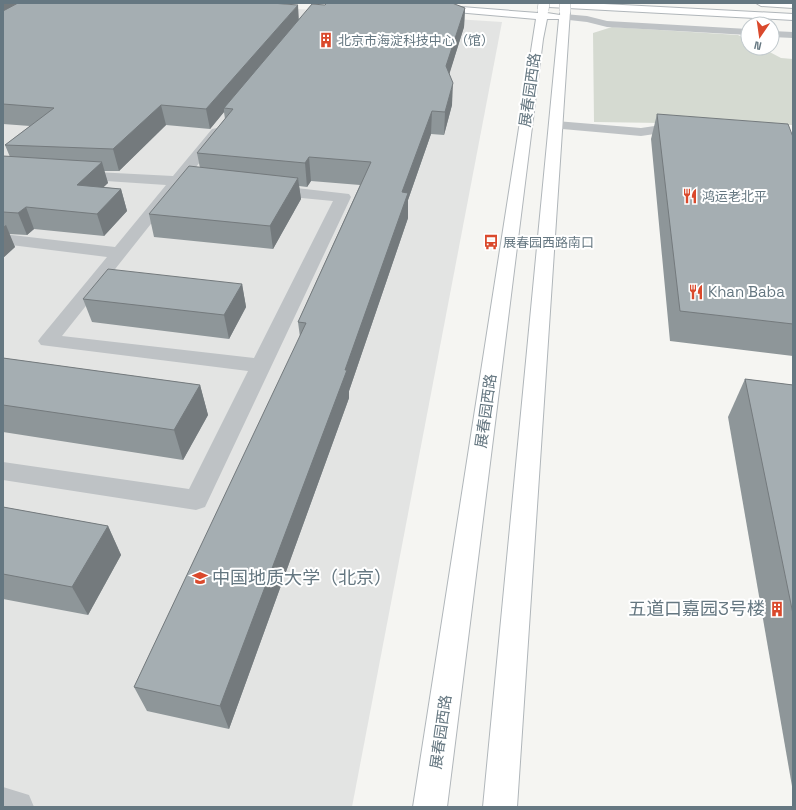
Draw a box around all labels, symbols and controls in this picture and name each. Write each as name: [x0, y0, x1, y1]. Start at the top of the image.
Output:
north arrow: [740, 16, 780, 56]
building icon: 北京市海淀科技中心（馆）: [317, 31, 335, 49]
place label: 北京市海淀科技中心（馆）: [338, 32, 494, 49]
text: N: [753, 38, 763, 53]
street label: 展春园西路: [515, 51, 544, 128]
restaurant icon: 鸿运老北平: [681, 187, 699, 205]
place label: 鸿运老北平: [702, 188, 767, 205]
bus stop icon: 展春园西路南口: [482, 233, 500, 251]
place label: 展春园西路南口: [503, 234, 594, 251]
place label: Khan Baba: [708, 282, 785, 301]
restaurant icon: Khan Baba: [687, 283, 705, 301]
street label: 展春园西路: [471, 372, 500, 449]
place label: 中国地质大学（北京）: [212, 566, 392, 589]
school or university icon: 中国地质大学（北京）: [191, 569, 209, 587]
place label: 五道口嘉园3号楼: [628, 597, 765, 620]
building icon: 五道口嘉园3号楼: [768, 600, 786, 618]
street label: 展春园西路: [426, 693, 455, 770]

